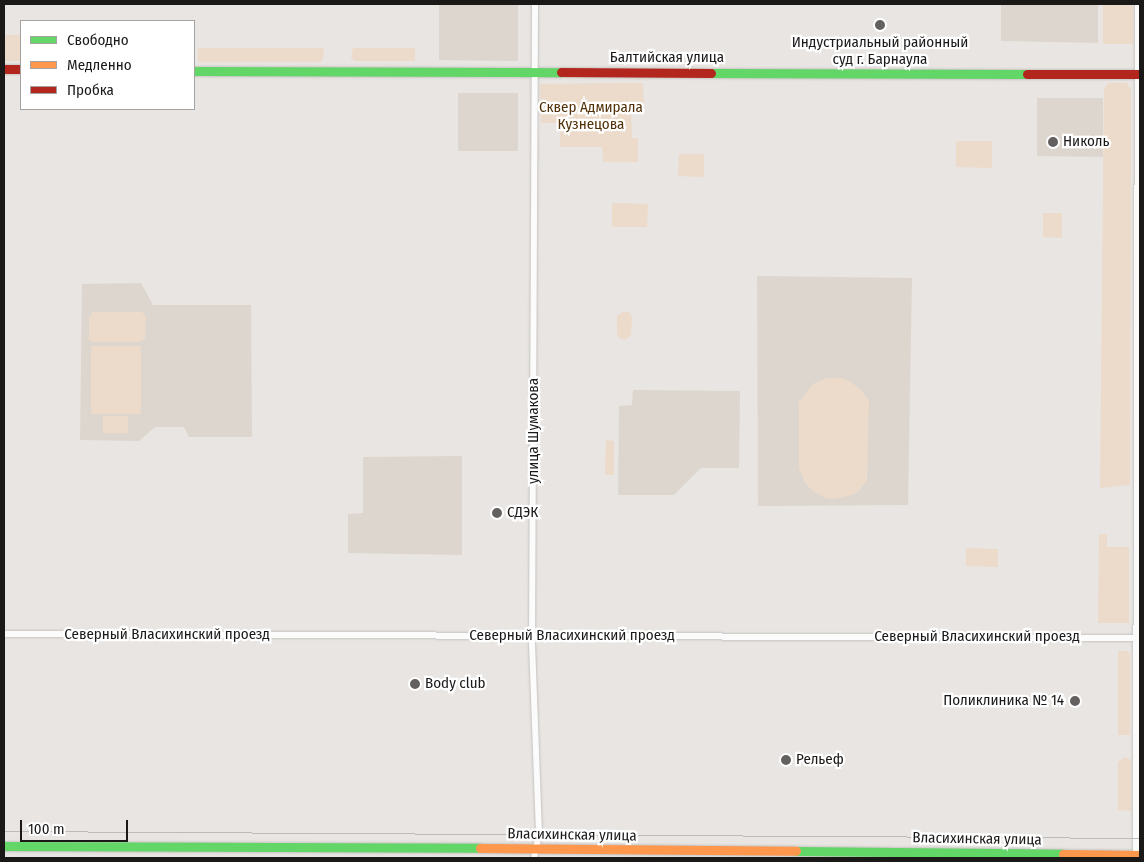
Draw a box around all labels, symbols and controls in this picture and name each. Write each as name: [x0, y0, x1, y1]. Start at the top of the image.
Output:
marker: Индустриальный районный суд г. Барнаула: [874, 19, 886, 31]
legend: [20, 20, 195, 110]
text: Свободно: [67, 31, 129, 49]
place label: Индустриальный районный суд г. Барнаула: [792, 33, 968, 68]
street label: Балтийская улица: [610, 49, 724, 67]
text: Медленно: [67, 56, 132, 74]
text: Пробка: [67, 81, 114, 99]
park label: Сквер Адмирала Кузнецова: [539, 98, 643, 133]
place label: Николь: [1063, 133, 1109, 151]
marker: Николь: [1047, 136, 1059, 148]
street label: улица Шумакова: [525, 378, 543, 484]
place label: СДЭК: [507, 504, 538, 522]
marker: СДЭК: [491, 507, 503, 519]
street label: Северный Власихинский проезд: [64, 626, 270, 644]
street label: Северный Власихинский проезд: [469, 627, 675, 645]
street label: Северный Власихинский проезд: [874, 628, 1080, 646]
place label: Body club: [425, 675, 486, 693]
marker: Body club: [409, 678, 421, 690]
place label: Поликлиника № 14: [943, 692, 1064, 710]
marker: Поликлиника № 14: [1068, 694, 1082, 708]
place label: Рельеф: [796, 751, 844, 769]
marker: Рельеф: [780, 754, 792, 766]
scale bar: [22, 810, 130, 842]
text: 100 m: [28, 820, 65, 838]
street label: Власихинская улица: [507, 825, 637, 845]
street label: Власихинская улица: [912, 829, 1042, 849]

